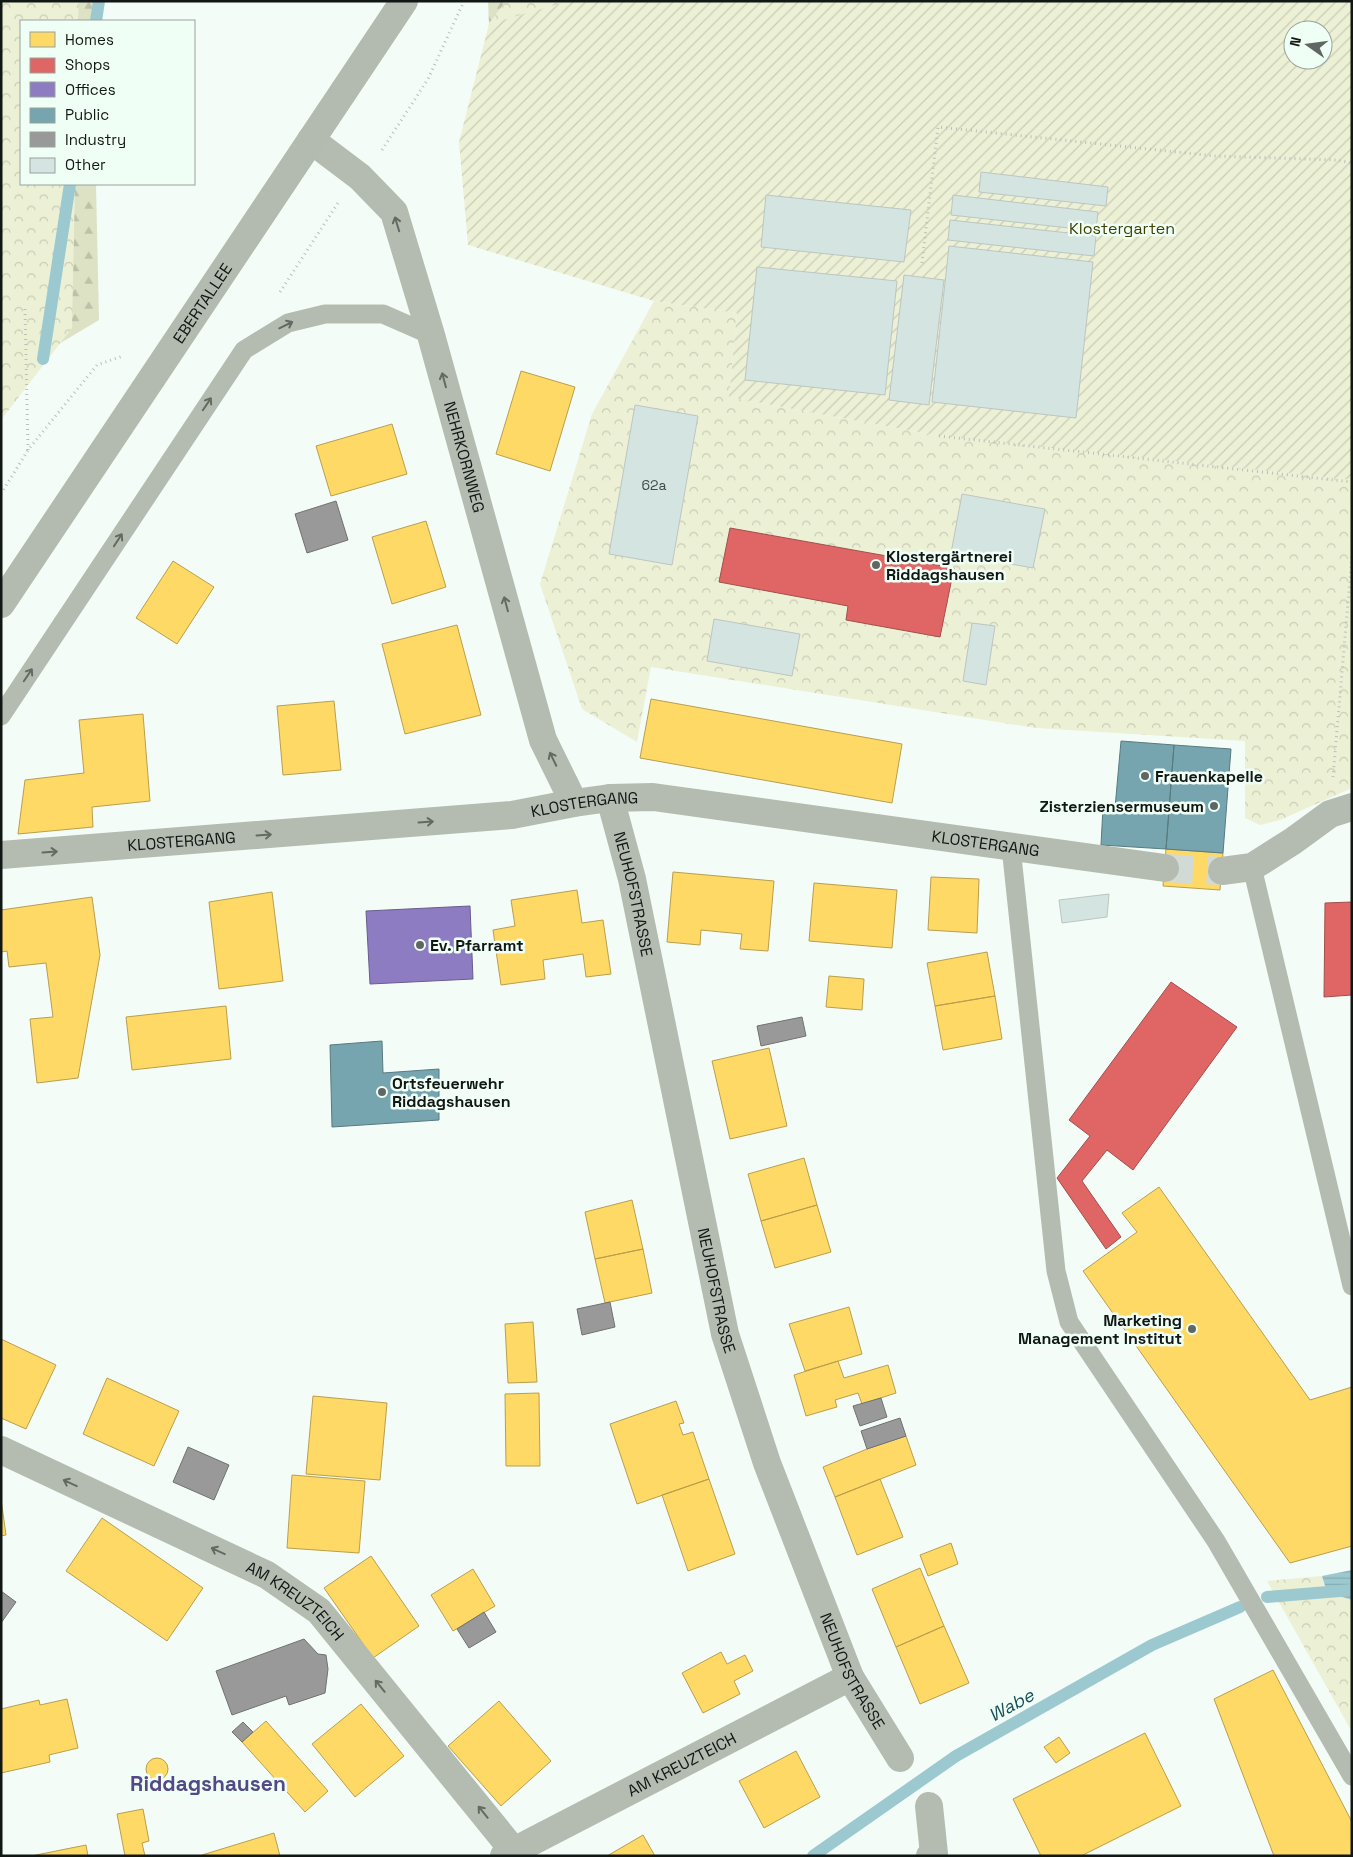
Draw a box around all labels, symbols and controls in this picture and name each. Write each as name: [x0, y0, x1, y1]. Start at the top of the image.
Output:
legend: [20, 20, 195, 185]
north arrow: [1283, 20, 1333, 70]
text: Homes: [65, 30, 114, 49]
text: N: [1286, 35, 1305, 49]
text: Shops: [65, 55, 110, 74]
text: Offices: [65, 80, 116, 99]
text: Public: [65, 105, 109, 124]
text: Industry: [65, 130, 126, 149]
text: Other: [65, 155, 106, 174]
one-way arrow: [392, 216, 402, 232]
park label: Klostergarten: [1069, 218, 1175, 239]
street label: EBERTALLEE: [168, 259, 237, 347]
one-way arrow: [278, 320, 293, 330]
one-way arrow: [438, 372, 448, 388]
one-way arrow: [202, 397, 212, 411]
street label: NEHRKORNWEG: [439, 399, 490, 515]
house number: 62a: [641, 476, 667, 494]
one-way arrow: [113, 533, 123, 547]
place label: Klostergärtnerei Riddagshausen: [886, 546, 1012, 585]
marker: Klostergärtnerei Riddagshausen: [870, 559, 882, 571]
one-way arrow: [500, 596, 510, 612]
one-way arrow: [23, 668, 33, 682]
one-way arrow: [547, 752, 557, 767]
place label: Frauenkapelle: [1155, 766, 1263, 787]
marker: Frauenkapelle: [1139, 770, 1151, 782]
street label: KLOSTERGANG: [529, 787, 638, 822]
place label: Zisterziensermuseum: [1040, 796, 1204, 817]
marker: Zisterziensermuseum: [1208, 800, 1220, 812]
one-way arrow: [418, 817, 434, 827]
street label: KLOSTERGANG: [930, 825, 1041, 861]
street label: KLOSTERGANG: [126, 826, 236, 856]
street label: NEUHOFSTRASSE: [609, 829, 658, 958]
one-way arrow: [256, 830, 272, 839]
one-way arrow: [42, 847, 58, 856]
place label: Ev. Pfarramt: [430, 935, 524, 956]
marker: Ev. Pfarramt: [414, 939, 426, 951]
place label: Ortsfeuerwehr Riddagshausen: [392, 1073, 511, 1112]
marker: Ortsfeuerwehr Riddagshausen: [376, 1086, 388, 1098]
street label: NEUHOFSTRASSE: [693, 1226, 741, 1356]
place label: Marketing Management Institut: [1018, 1310, 1182, 1349]
marker: Marketing Management Institut: [1186, 1323, 1198, 1335]
one-way arrow: [63, 1477, 78, 1487]
one-way arrow: [211, 1546, 226, 1556]
street label: AM KREUZTEICH: [243, 1556, 349, 1645]
street label: NEUHOFSTRASSE: [815, 1609, 890, 1733]
one-way arrow: [375, 1680, 386, 1693]
water label: Wabe: [984, 1683, 1039, 1727]
street label: AM KREUZTEICH: [624, 1727, 740, 1801]
district label: Riddagshausen: [130, 1770, 286, 1797]
one-way arrow: [477, 1806, 488, 1819]

